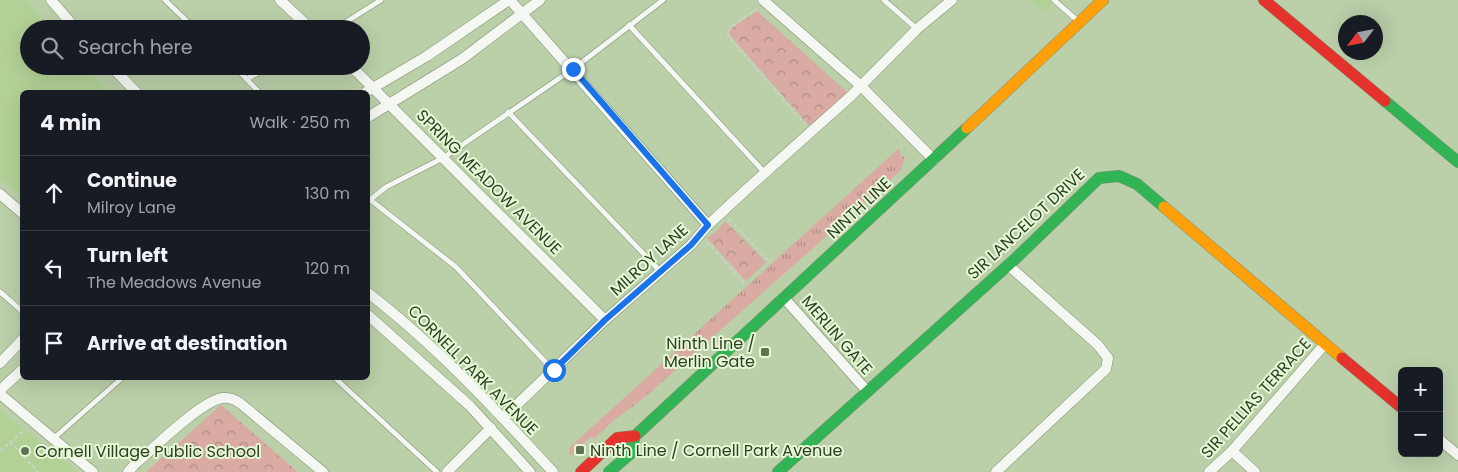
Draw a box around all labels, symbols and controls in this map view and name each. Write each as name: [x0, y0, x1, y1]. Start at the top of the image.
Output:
north arrow: [1338, 15, 1383, 60]
search box: [20, 20, 370, 75]
icon: search: [38, 34, 66, 62]
text: Search here: [78, 34, 192, 61]
route end: [562, 58, 585, 81]
street label: SPRING MEADOW AVENUE: [411, 104, 567, 260]
text: 4 min: [40, 108, 101, 137]
text: Walk · 250 m: [249, 111, 350, 134]
street label: SIR LANCELOT DRIVE: [962, 163, 1090, 285]
text: Continue: [87, 167, 177, 194]
street label: NINTH LINE: [822, 172, 896, 244]
icon: ahead: [40, 179, 68, 207]
text: 130 m: [305, 182, 350, 205]
text: Milroy Lane: [87, 196, 176, 219]
street label: MILROY LANE: [605, 219, 693, 301]
text: Turn left: [87, 242, 168, 269]
icon: left: [40, 254, 68, 282]
text: 120 m: [305, 257, 350, 280]
text: The Meadows Avenue: [87, 271, 261, 294]
street label: MERLIN GATE: [796, 290, 878, 380]
street label: CORNELL PARK AVENUE: [403, 300, 543, 440]
icon: arrive: [40, 329, 68, 357]
text: Arrive at destination: [87, 330, 288, 357]
place label: Ninth Line / Merlin Gate: [664, 332, 755, 373]
street label: SIR PELLIAS TERRACE: [1196, 333, 1316, 463]
marker: Ninth Line / Merlin Gate: [759, 346, 771, 358]
route start: [543, 359, 566, 382]
map controls: [1398, 367, 1443, 457]
button: +: [1398, 367, 1443, 412]
button: −: [1398, 412, 1443, 457]
place label: Ninth Line / Cornell Park Avenue: [590, 439, 843, 462]
place label: Cornell Village Public School: [35, 440, 260, 463]
marker: Ninth Line / Cornell Park Avenue: [574, 444, 586, 456]
marker: Cornell Village Public School: [19, 445, 31, 457]

